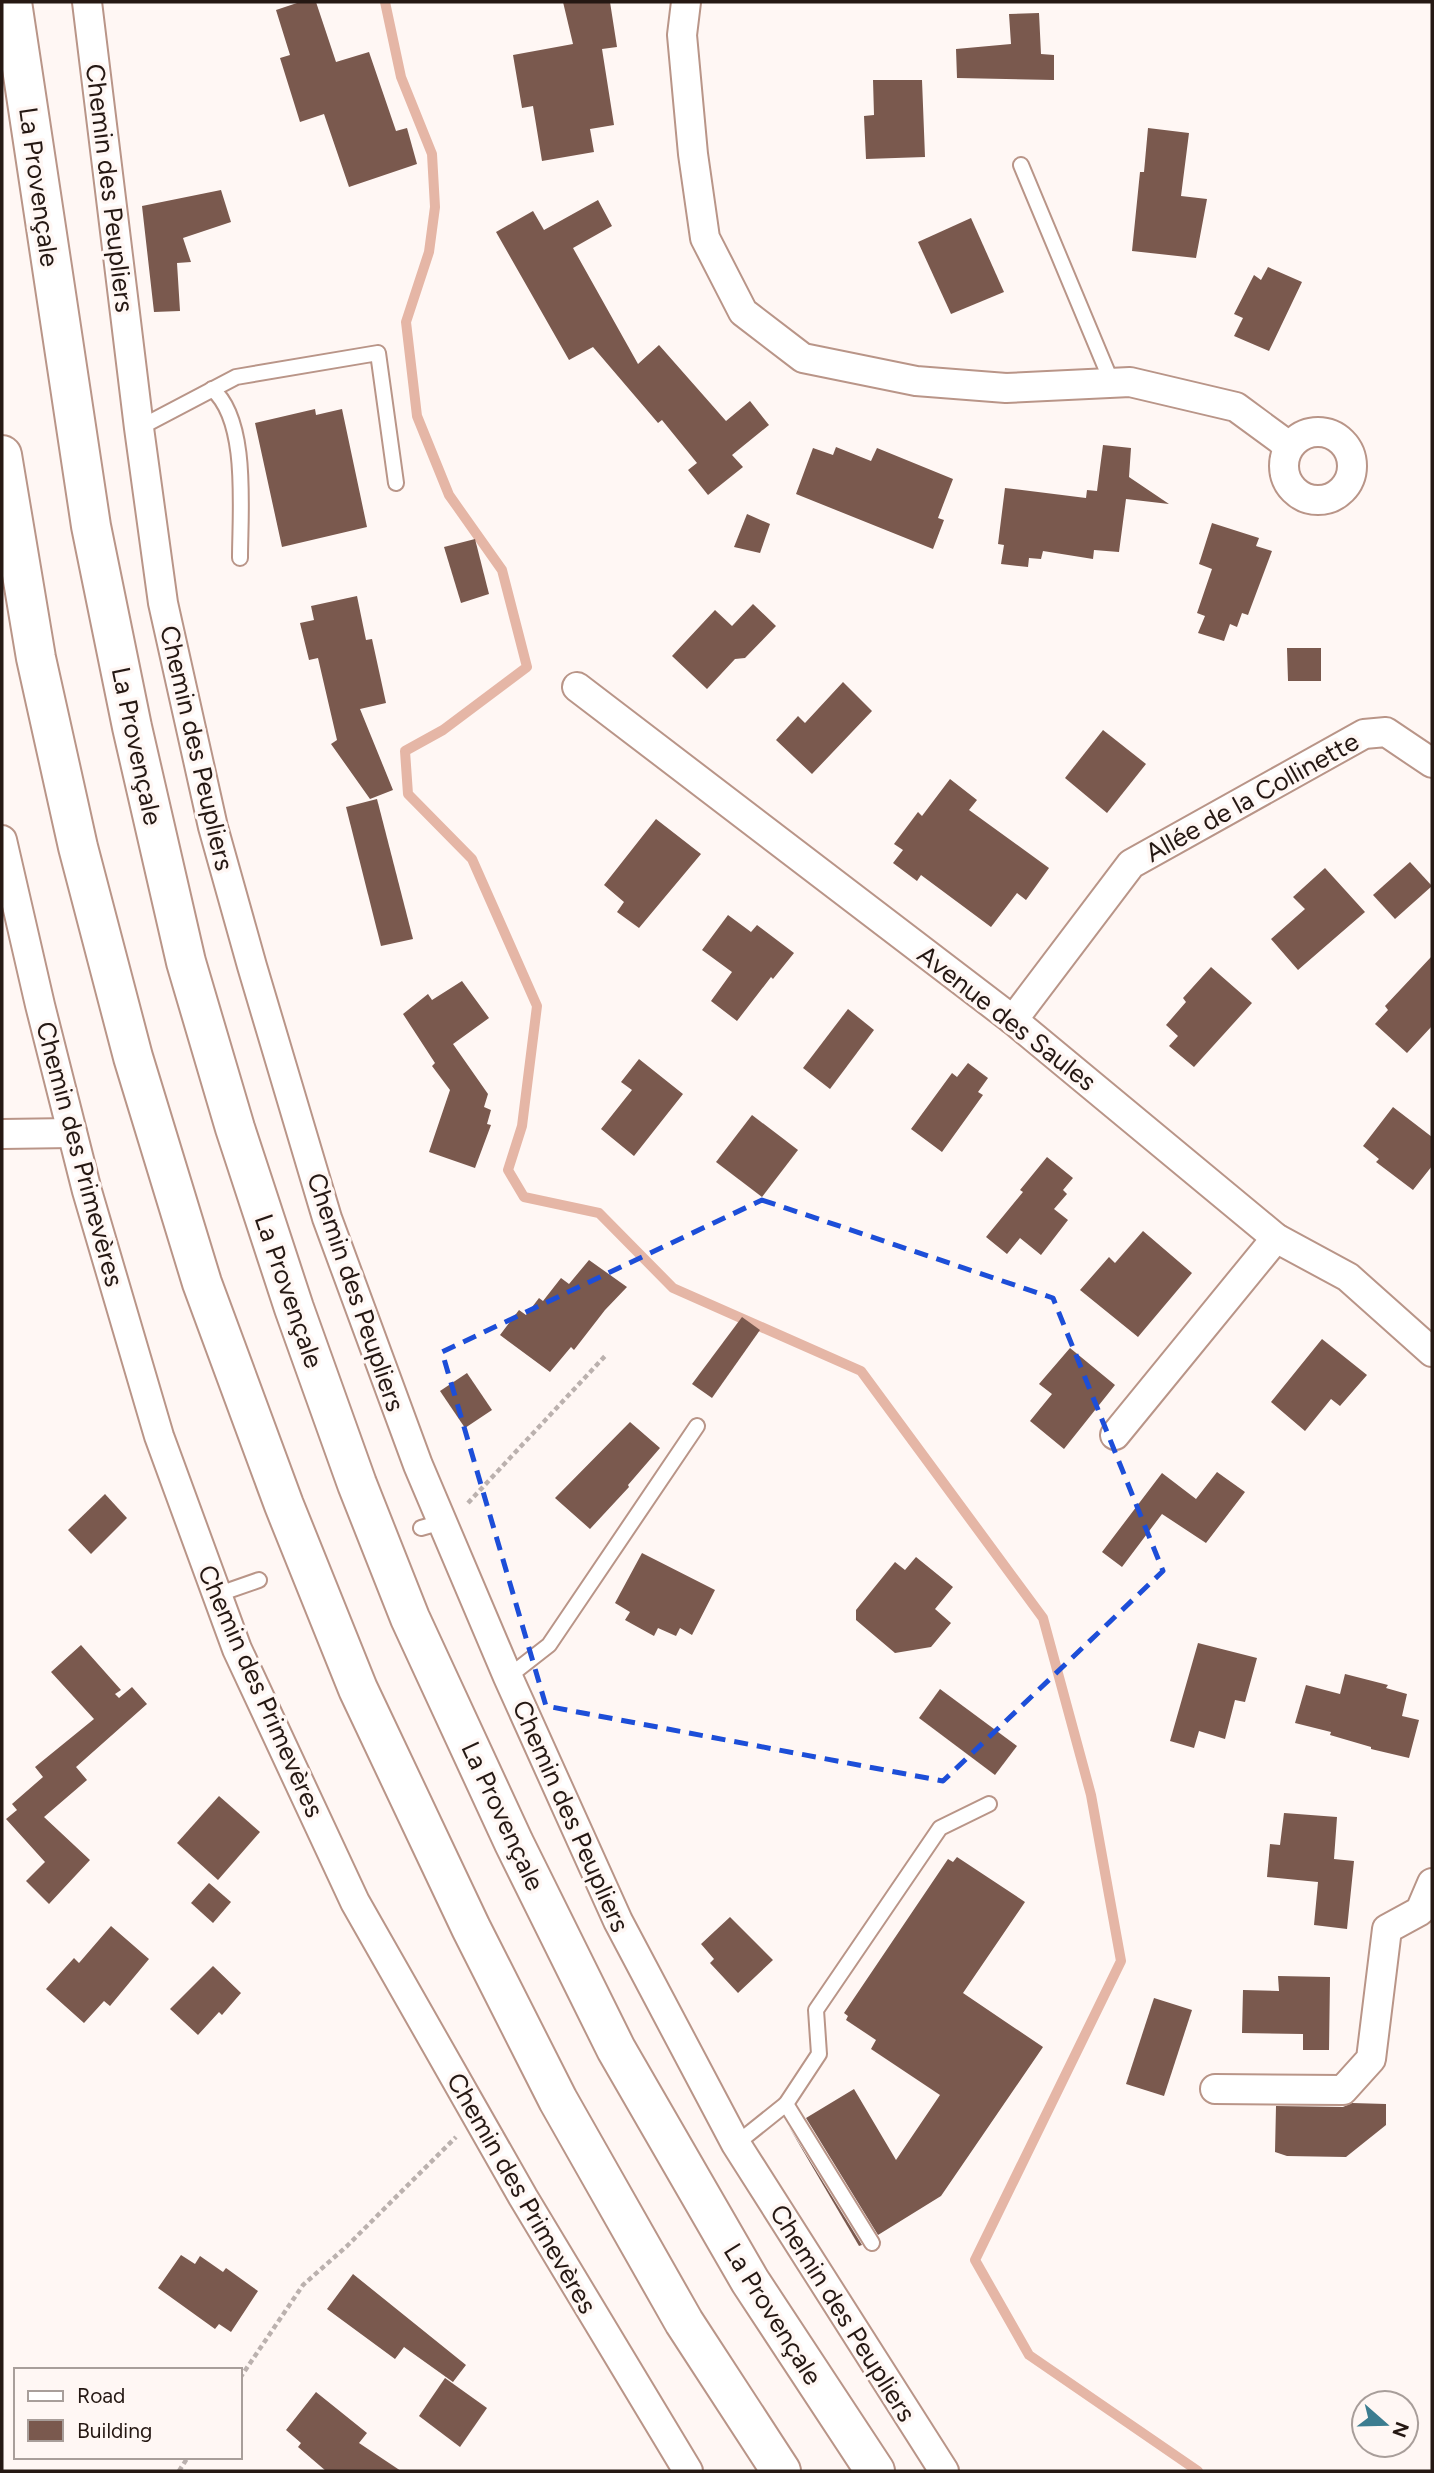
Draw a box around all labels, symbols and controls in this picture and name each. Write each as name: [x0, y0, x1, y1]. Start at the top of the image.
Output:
street label: Chemin des Peupliers: [79, 62, 141, 314]
street label: La Provençale: [12, 105, 66, 269]
street label: Chemin des Peupliers: [153, 622, 241, 874]
street label: La Provençale: [105, 664, 169, 828]
street label: Allée de la Collinette: [1140, 725, 1364, 869]
street label: Avenue des Saules: [911, 938, 1103, 1098]
street label: Chemin des Primevères: [29, 1018, 131, 1290]
street label: Chemin des Peupliers: [300, 1168, 412, 1416]
street label: La Provençale: [248, 1210, 330, 1372]
street label: Chemin des Primevères: [191, 1560, 331, 1822]
street label: Chemin des Peupliers: [505, 1695, 637, 1937]
street label: La Provençale: [455, 1736, 551, 1896]
street label: Chemin des Primevères: [440, 2067, 604, 2319]
street label: Chemin des Peupliers: [763, 2198, 923, 2428]
street label: La Provençale: [717, 2237, 829, 2391]
legend: [14, 2368, 242, 2459]
text: Road: [77, 2383, 125, 2408]
north arrow: [1350, 2389, 1420, 2459]
text: Building: [77, 2418, 152, 2443]
text: N: [1387, 2419, 1414, 2440]

